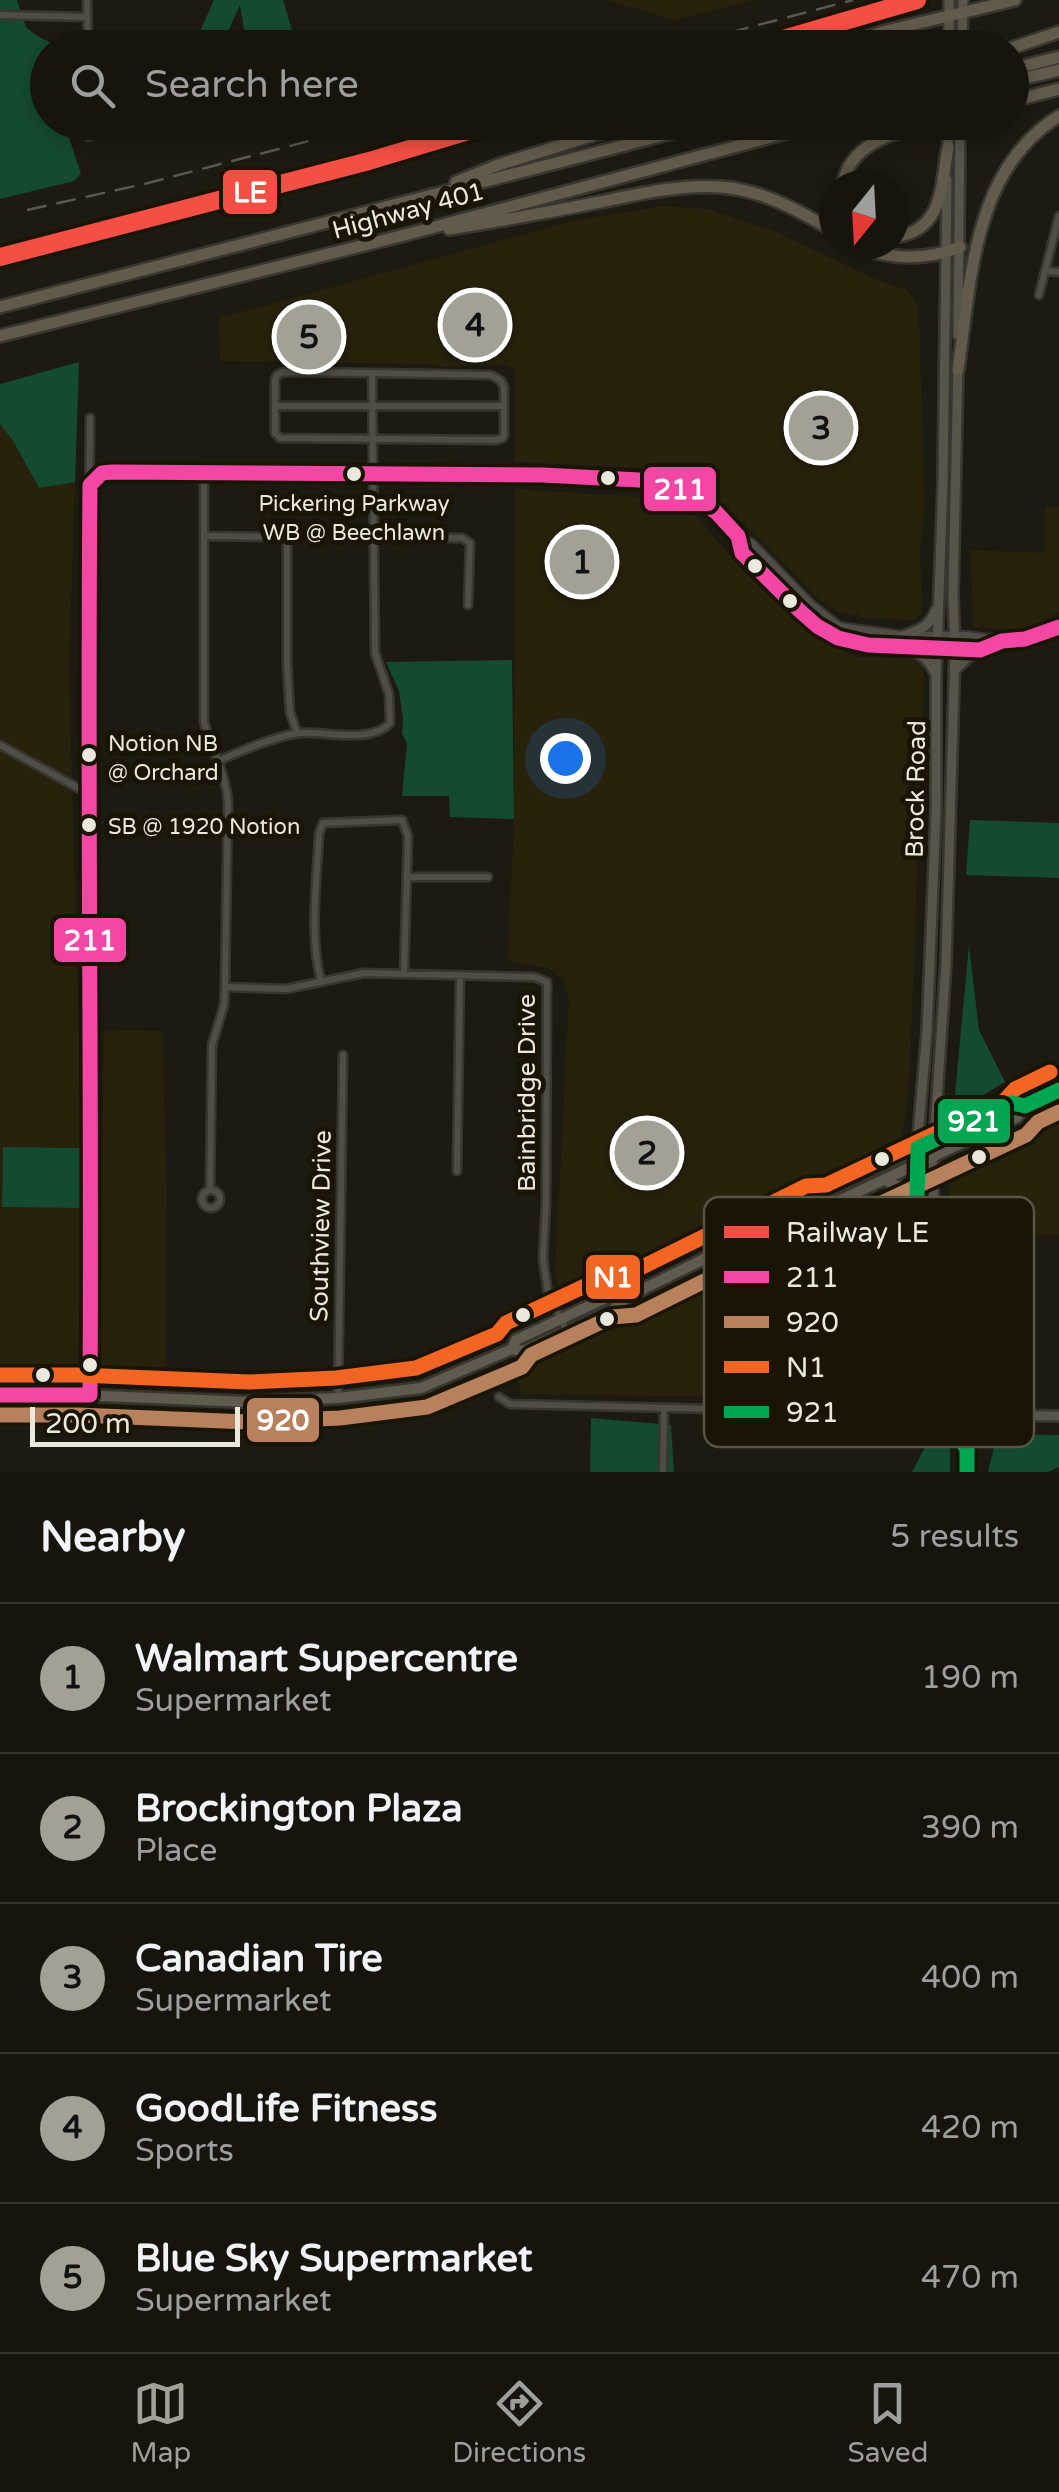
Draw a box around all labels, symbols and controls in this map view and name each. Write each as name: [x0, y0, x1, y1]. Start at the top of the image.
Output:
search box: [30, 30, 1029, 140]
icon: search: [65, 58, 120, 113]
text: Search here: [145, 62, 359, 108]
line badge: LE: [221, 168, 279, 216]
north arrow: [819, 170, 909, 260]
text: LE: [233, 176, 267, 210]
street label: Highway 401: [329, 176, 488, 246]
pin: 4: [442, 288, 508, 362]
pin: 5: [276, 300, 342, 374]
pin: 3: [788, 390, 854, 466]
marker: Pickering Parkway WB @ Beechlawn: [344, 464, 364, 484]
line badge: 211: [642, 465, 718, 513]
unlabelled marker: [598, 468, 618, 488]
text: 211: [654, 473, 706, 507]
place label: Pickering Parkway WB @ Beechlawn: [258, 491, 450, 546]
pin: 1: [550, 524, 614, 600]
unlabelled marker: [745, 556, 765, 576]
unlabelled marker: [780, 591, 800, 611]
street label: Brock Road: [900, 720, 932, 858]
place label: Notion NB @ Orchard: [108, 731, 219, 786]
your location: [540, 733, 591, 784]
marker: Notion NB @ Orchard: [79, 745, 99, 765]
place label: SB @ 1920 Notion: [108, 814, 300, 840]
marker: SB @ 1920 Notion: [79, 815, 99, 835]
line badge: 211: [52, 916, 128, 964]
text: 211: [64, 924, 116, 958]
street label: Bainbridge Drive: [512, 994, 542, 1192]
line badge: 921: [936, 1097, 1012, 1145]
text: 921: [948, 1105, 1000, 1139]
pin: 2: [614, 1116, 680, 1190]
street label: Southview Drive: [304, 1130, 338, 1322]
unlabelled marker: [969, 1147, 989, 1167]
unlabelled marker: [872, 1149, 892, 1169]
legend: [704, 1197, 1034, 1447]
text: Railway LE: [786, 1216, 929, 1250]
line badge: N1: [584, 1253, 642, 1301]
text: N1: [593, 1261, 633, 1295]
text: 211: [786, 1261, 839, 1295]
unlabelled marker: [513, 1305, 533, 1325]
text: 920: [786, 1306, 839, 1340]
unlabelled marker: [597, 1309, 617, 1329]
text: N1: [786, 1351, 826, 1385]
unlabelled marker: [80, 1355, 100, 1375]
unlabelled marker: [33, 1365, 53, 1385]
line badge: 920: [245, 1396, 321, 1444]
text: 921: [786, 1396, 839, 1430]
scale bar: [30, 1402, 240, 1446]
text: 920: [257, 1404, 309, 1438]
text: 200 m: [45, 1407, 131, 1441]
text: Nearby: [40, 1512, 185, 1563]
text: 5 results: [890, 1518, 1019, 1556]
text: Walmart Supercentre: [135, 1636, 518, 1682]
text: 1: [62, 1659, 83, 1697]
text: 190 m: [921, 1659, 1019, 1697]
text: Supermarket: [135, 1682, 332, 1720]
text: Brockington Plaza: [135, 1786, 463, 1832]
text: 2: [62, 1809, 83, 1847]
text: 390 m: [921, 1809, 1019, 1847]
text: Place: [135, 1832, 217, 1870]
text: Canadian Tire: [135, 1936, 383, 1982]
text: 3: [62, 1959, 83, 1997]
text: 400 m: [921, 1959, 1019, 1997]
text: Supermarket: [135, 1982, 332, 2020]
text: GoodLife Fitness: [135, 2086, 438, 2132]
text: 4: [62, 2109, 83, 2147]
text: 420 m: [921, 2109, 1019, 2147]
text: Sports: [135, 2132, 234, 2170]
text: Blue Sky Supermarket: [135, 2236, 533, 2282]
text: 5: [62, 2259, 83, 2297]
text: 470 m: [921, 2259, 1019, 2297]
text: Supermarket: [135, 2282, 332, 2320]
tab: Map: [131, 2376, 191, 2470]
tab: Directions: [452, 2376, 586, 2470]
tab: Saved: [847, 2376, 928, 2470]

